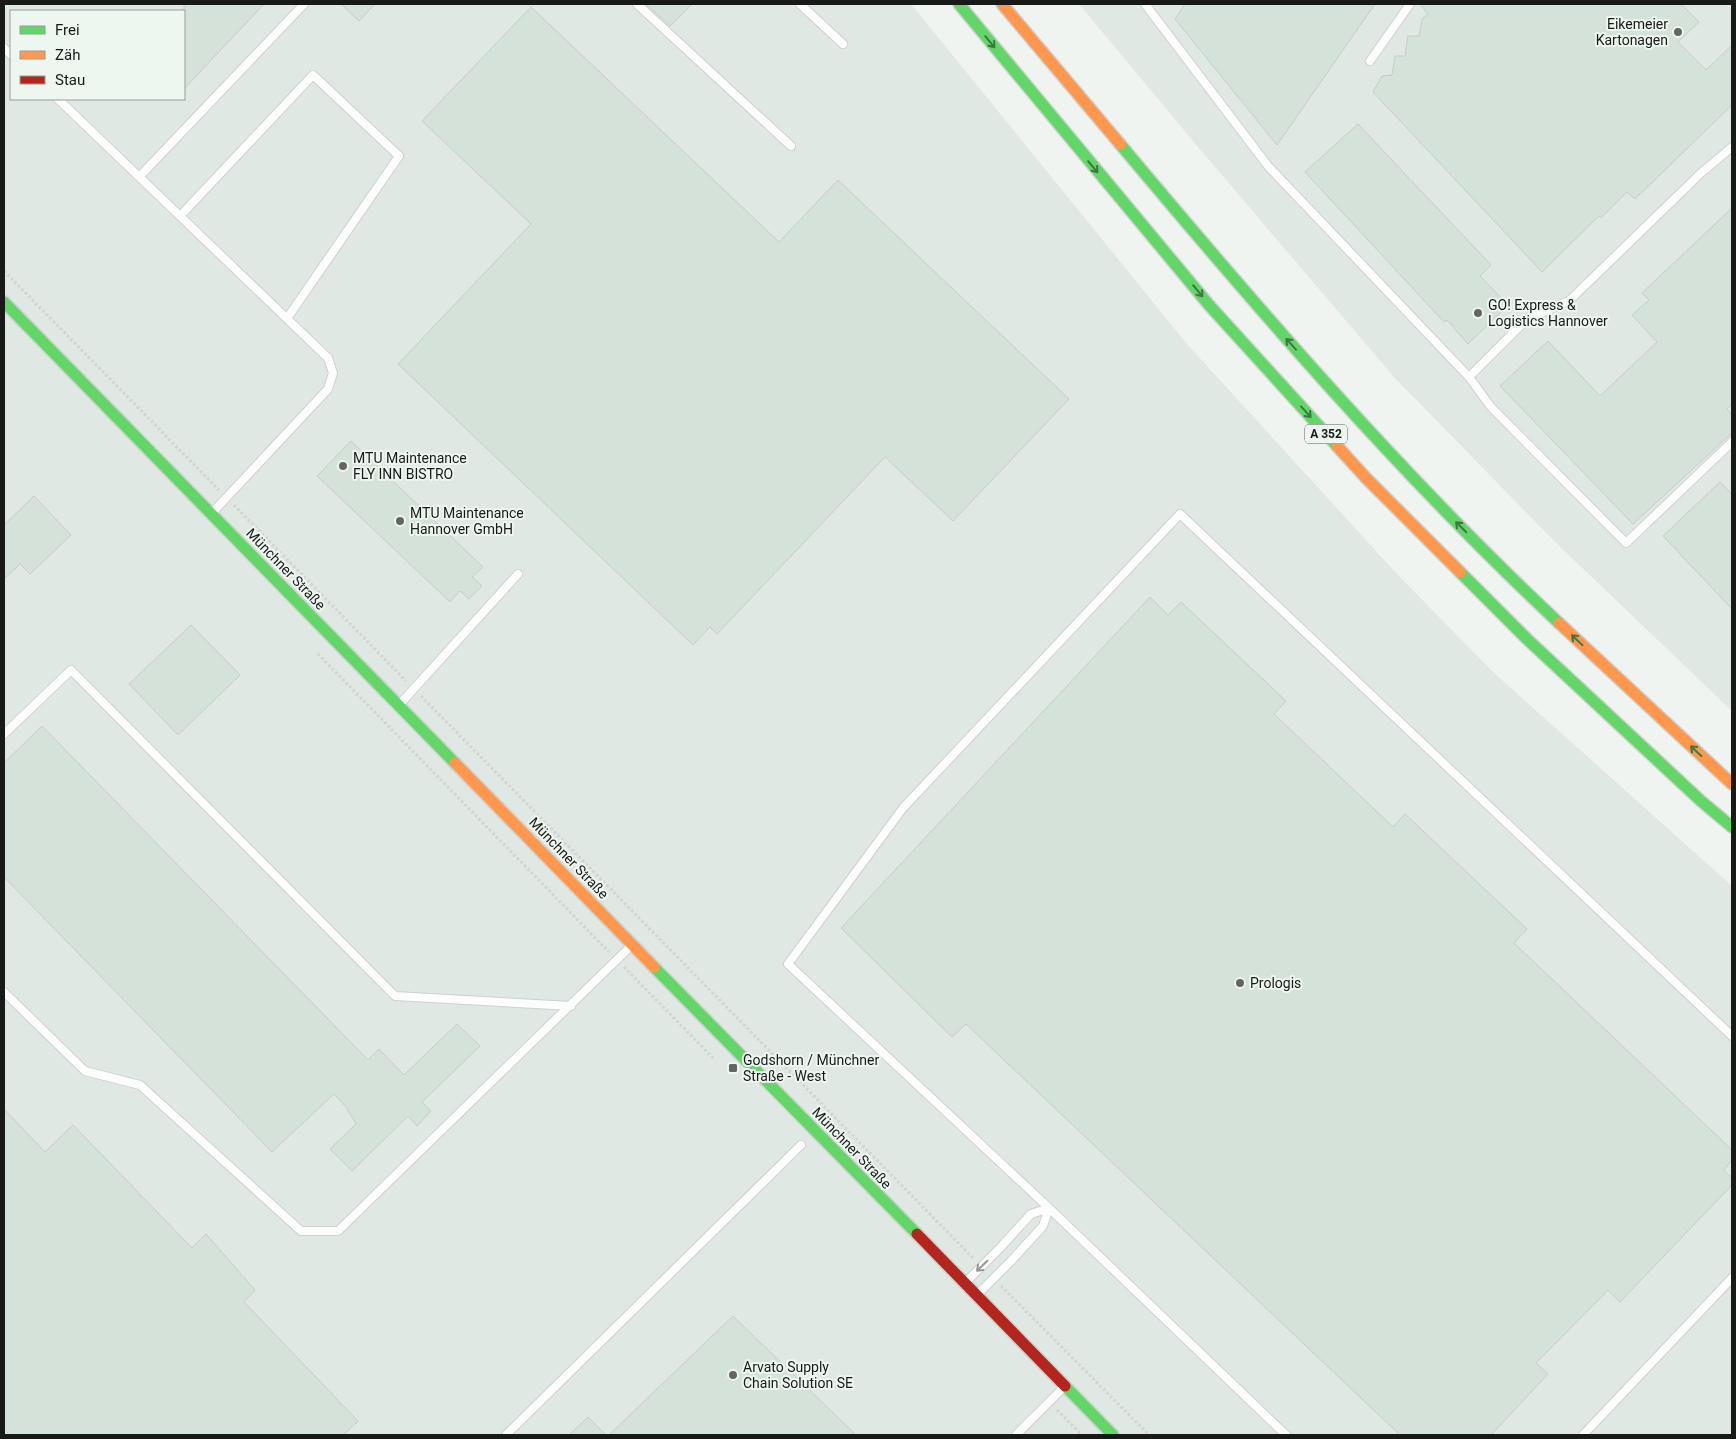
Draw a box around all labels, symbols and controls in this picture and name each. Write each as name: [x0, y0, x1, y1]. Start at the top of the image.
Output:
legend: [10, 10, 185, 100]
place label: Eikemeier Kartonagen: [1596, 16, 1668, 48]
text: Frei: [55, 21, 80, 39]
marker: Eikemeier Kartonagen: [1672, 26, 1684, 38]
one-way arrow: [984, 35, 995, 48]
text: Zäh: [55, 46, 80, 64]
text: Stau: [55, 71, 85, 89]
one-way arrow: [1088, 160, 1099, 173]
one-way arrow: [1192, 285, 1203, 298]
place label: GO! Express & Logistics Hannover: [1488, 297, 1608, 329]
marker: GO! Express & Logistics Hannover: [1472, 307, 1484, 319]
one-way arrow: [1285, 337, 1296, 350]
one-way arrow: [1300, 406, 1312, 418]
road number: A 352: [1305, 424, 1347, 444]
place label: MTU Maintenance FLY INN BISTRO: [353, 450, 467, 482]
marker: MTU Maintenance FLY INN BISTRO: [337, 460, 349, 472]
place label: MTU Maintenance Hannover GmbH: [410, 505, 524, 537]
marker: MTU Maintenance Hannover GmbH: [394, 515, 406, 527]
one-way arrow: [1454, 521, 1467, 533]
street label: Münchner Straße: [243, 525, 329, 613]
one-way arrow: [1571, 634, 1584, 646]
one-way arrow: [1690, 745, 1702, 757]
street label: Münchner Straße: [526, 814, 612, 902]
place label: Prologis: [1250, 975, 1301, 991]
marker: Prologis: [1234, 977, 1246, 989]
place label: Godshorn / Münchner Straße - West: [743, 1052, 879, 1084]
marker: Godshorn / Münchner Straße - West: [727, 1062, 739, 1074]
street label: Münchner Straße: [809, 1104, 895, 1192]
one-way arrow: [976, 1260, 988, 1272]
place label: Arvato Supply Chain Solution SE: [743, 1359, 853, 1391]
marker: Arvato Supply Chain Solution SE: [727, 1369, 739, 1381]

